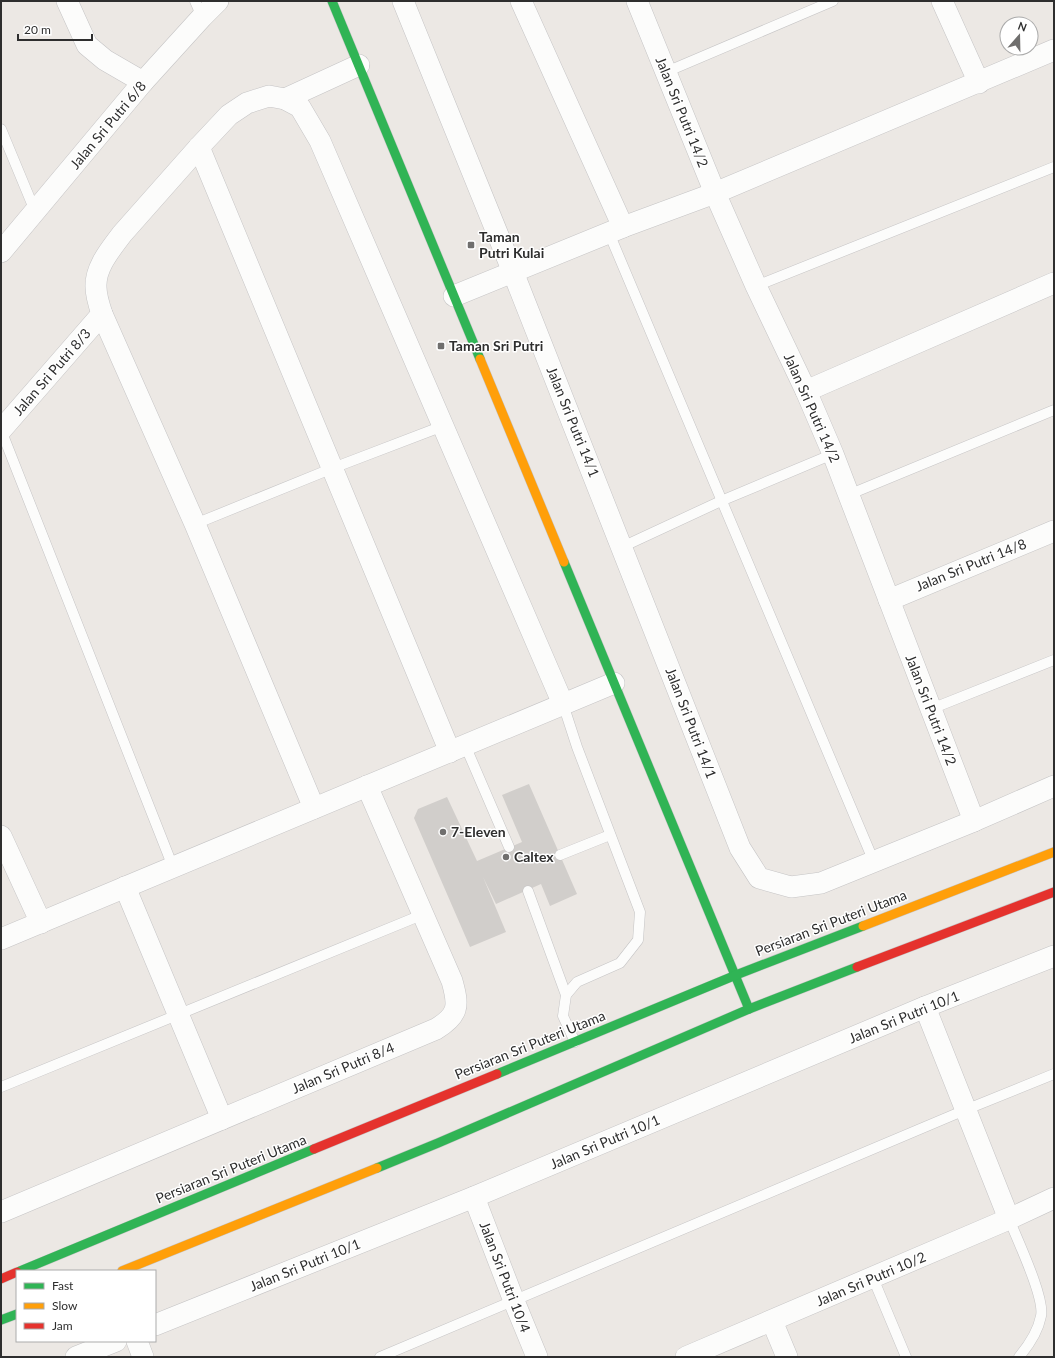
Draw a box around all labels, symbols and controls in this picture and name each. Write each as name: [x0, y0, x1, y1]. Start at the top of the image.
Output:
scale bar: [18, 16, 92, 42]
north arrow: [999, 16, 1039, 56]
text: N: [1016, 19, 1029, 34]
text: 20 m: [24, 22, 51, 37]
street label: Jalan Sri Putri 14/2: [653, 54, 712, 170]
street label: Jalan Sri Putri 6/8: [66, 77, 149, 172]
place label: Taman Putri Kulai: [479, 228, 544, 261]
marker: Taman Putri Kulai: [466, 240, 476, 250]
street label: Jalan Sri Putri 8/3: [9, 325, 94, 419]
place label: Taman Sri Putri: [449, 337, 543, 354]
marker: Taman Sri Putri: [436, 341, 446, 351]
street label: Jalan Sri Putri 14/2: [781, 351, 844, 465]
street label: Jalan Sri Putri 14/1: [544, 364, 603, 480]
street label: Jalan Sri Putri 14/8: [913, 535, 1029, 594]
street label: Jalan Sri Putri 14/2: [902, 652, 960, 768]
street label: Jalan Sri Putri 14/1: [662, 665, 720, 781]
place label: 7-Eleven: [451, 823, 506, 840]
marker: 7-Eleven: [438, 827, 448, 837]
place label: Caltex: [514, 848, 554, 865]
marker: Caltex: [501, 852, 511, 862]
street label: Persiaran Sri Puteri Utama: [753, 886, 909, 959]
street label: Jalan Sri Putri 10/1: [846, 987, 962, 1046]
street label: Persiaran Sri Puteri Utama: [452, 1007, 608, 1083]
street label: Jalan Sri Putri 8/4: [289, 1038, 397, 1097]
street label: Jalan Sri Putri 10/1: [547, 1111, 662, 1172]
street label: Persiaran Sri Puteri Utama: [153, 1131, 309, 1207]
street label: Jalan Sri Putri 10/4: [476, 1219, 534, 1335]
street label: Jalan Sri Putri 10/1: [247, 1235, 363, 1294]
street label: Jalan Sri Putri 10/2: [813, 1248, 928, 1309]
legend: [16, 1270, 156, 1342]
text: Fast: [52, 1278, 74, 1293]
text: Slow: [52, 1298, 78, 1313]
text: Jam: [52, 1318, 73, 1333]

